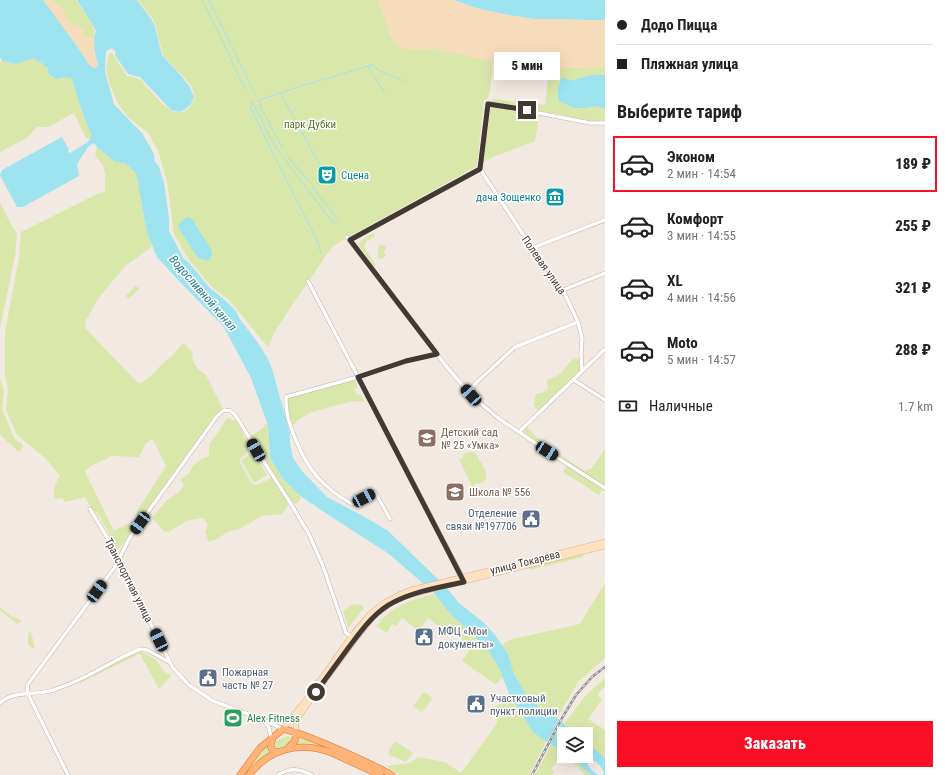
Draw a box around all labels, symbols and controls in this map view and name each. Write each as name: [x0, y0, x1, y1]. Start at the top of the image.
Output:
text: Додо Пицца: [641, 16, 717, 34]
callout: 5 мин: [494, 52, 560, 80]
text: Пляжная улица: [641, 55, 738, 73]
text: 5 мин: [511, 58, 543, 73]
route end: [518, 101, 536, 119]
text: Выберите тариф: [617, 101, 742, 122]
park label: парк Дубки: [284, 118, 336, 131]
icon: car: [619, 146, 655, 182]
text: Эконом: [667, 148, 715, 166]
text: 189 ₽: [895, 155, 931, 173]
theatre icon: Сцена: [316, 164, 338, 186]
text: 2 мин · 14:54: [667, 166, 736, 181]
place label: Сцена: [341, 169, 369, 182]
museum icon: дача Зощенко: [544, 186, 566, 208]
place label: дача Зощенко: [476, 191, 541, 204]
icon: car: [619, 208, 655, 244]
text: Комфорт: [667, 210, 724, 228]
text: 255 ₽: [895, 217, 931, 235]
text: 3 мин · 14:55: [667, 228, 736, 243]
street label: Полевая улица: [519, 234, 569, 297]
water label: Водосливной канал: [166, 252, 240, 334]
icon: car: [619, 270, 655, 306]
text: XL: [667, 272, 683, 290]
text: 321 ₽: [895, 279, 931, 297]
text: 4 мин · 14:56: [667, 290, 736, 305]
icon: car: [619, 332, 655, 368]
text: Moto: [667, 334, 698, 352]
text: 288 ₽: [895, 341, 931, 359]
text: 5 мин · 14:57: [667, 352, 736, 367]
car: [459, 382, 483, 408]
icon: cash: [617, 395, 639, 417]
text: Наличные: [649, 397, 713, 415]
text: 1.7 km: [898, 399, 933, 414]
place label: Детский сад № 25 «Умка»: [441, 426, 499, 452]
school or university icon: Детский сад № 25 «Умка»: [416, 427, 438, 449]
car: [245, 437, 267, 463]
car: [534, 440, 560, 462]
school or university icon: Школа № 556: [444, 481, 466, 503]
place label: Школа № 556: [469, 486, 531, 499]
car: [351, 487, 377, 509]
place label: Отделение связи №197706: [446, 507, 517, 533]
public building icon: Отделение связи №197706: [520, 508, 542, 530]
car: [128, 510, 152, 536]
street label: Транспортная улица: [102, 536, 155, 624]
street label: улица Токарева: [489, 548, 561, 577]
car: [85, 578, 109, 604]
place label: МФЦ «Мои документы»: [438, 625, 494, 651]
public building icon: МФЦ «Мои документы»: [413, 626, 435, 648]
car: [148, 627, 170, 653]
place label: Пожарная часть № 27: [222, 666, 273, 692]
public building icon: Пожарная часть № 27: [197, 667, 219, 689]
route start: [307, 683, 325, 701]
place label: Участковый пункт полиции: [490, 692, 558, 718]
public building icon: Участковый пункт полиции: [465, 693, 487, 715]
sports icon: Alex Fitness: [222, 707, 244, 729]
place label: Alex Fitness: [247, 712, 300, 725]
button: Заказать: [617, 721, 933, 767]
map controls: [557, 727, 593, 763]
button: layers: [557, 727, 593, 763]

